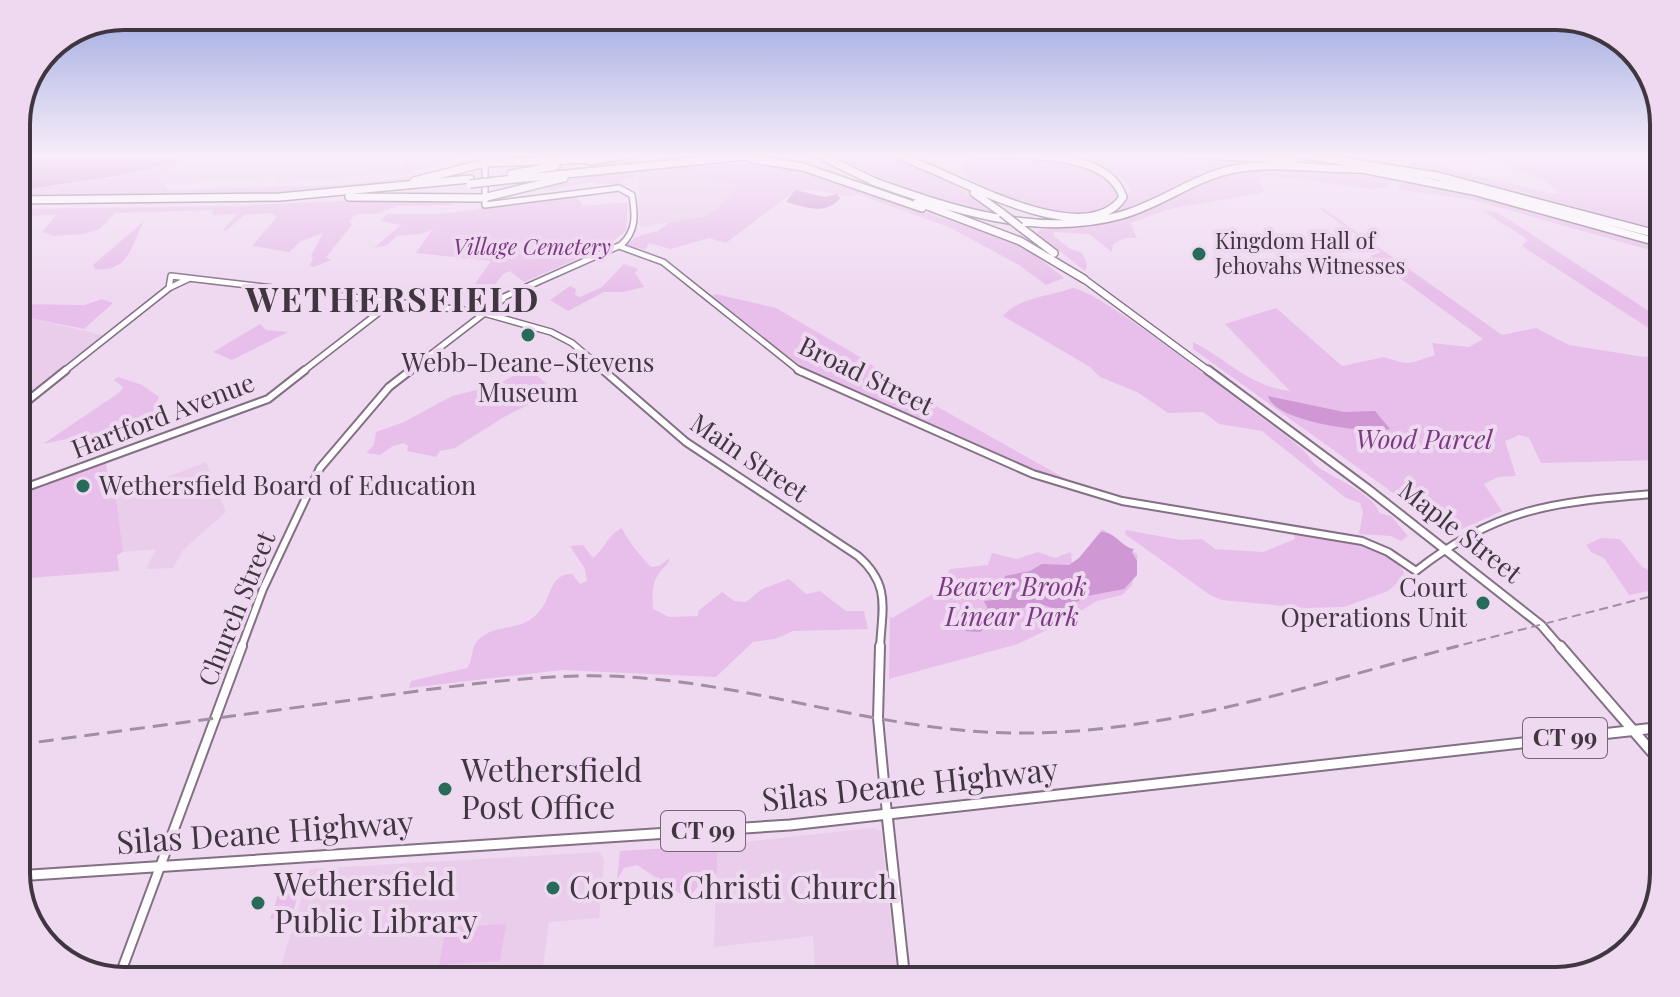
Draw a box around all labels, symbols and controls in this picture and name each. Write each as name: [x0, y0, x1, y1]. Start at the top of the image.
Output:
place label: Kingdom Hall of Jehovahs Witnesses: [1214, 225, 1405, 280]
park label: Village Cemetery: [453, 231, 611, 261]
marker: Kingdom Hall of Jehovahs Witnesses: [1190, 245, 1208, 263]
district label: WETHERSFIELD: [245, 275, 540, 321]
marker: Webb-Deane-Stevens Museum: [519, 326, 537, 344]
street label: Broad Street: [794, 327, 941, 423]
place label: Webb-Deane-Stevens Museum: [401, 344, 654, 409]
street label: Hartford Avenue: [66, 364, 259, 466]
street label: Main Street: [684, 405, 816, 509]
park label: Wood Parcel: [1356, 421, 1494, 456]
place label: Wethersfield Board of Education: [98, 467, 477, 502]
street label: Maple Street: [1392, 472, 1530, 590]
marker: Wethersfield Board of Education: [74, 477, 92, 495]
street label: Church Street: [189, 525, 283, 691]
park label: Beaver Brook Linear Park: [936, 568, 1087, 633]
place label: Court Operations Unit: [1281, 569, 1468, 634]
marker: Court Operations Unit: [1474, 594, 1492, 612]
road number: CT 99: [1523, 718, 1607, 758]
street label: Silas Deane Highway: [759, 746, 1060, 819]
place label: Wethersfield Post Office: [460, 747, 642, 827]
marker: Wethersfield Post Office: [436, 780, 454, 798]
street label: Silas Deane Highway: [115, 799, 415, 862]
road number: CT 99: [661, 811, 745, 851]
place label: Wethersfield Public Library: [273, 861, 478, 941]
place label: Corpus Christi Church: [569, 864, 897, 907]
marker: Corpus Christi Church: [544, 879, 562, 897]
marker: Wethersfield Public Library: [249, 894, 267, 912]

